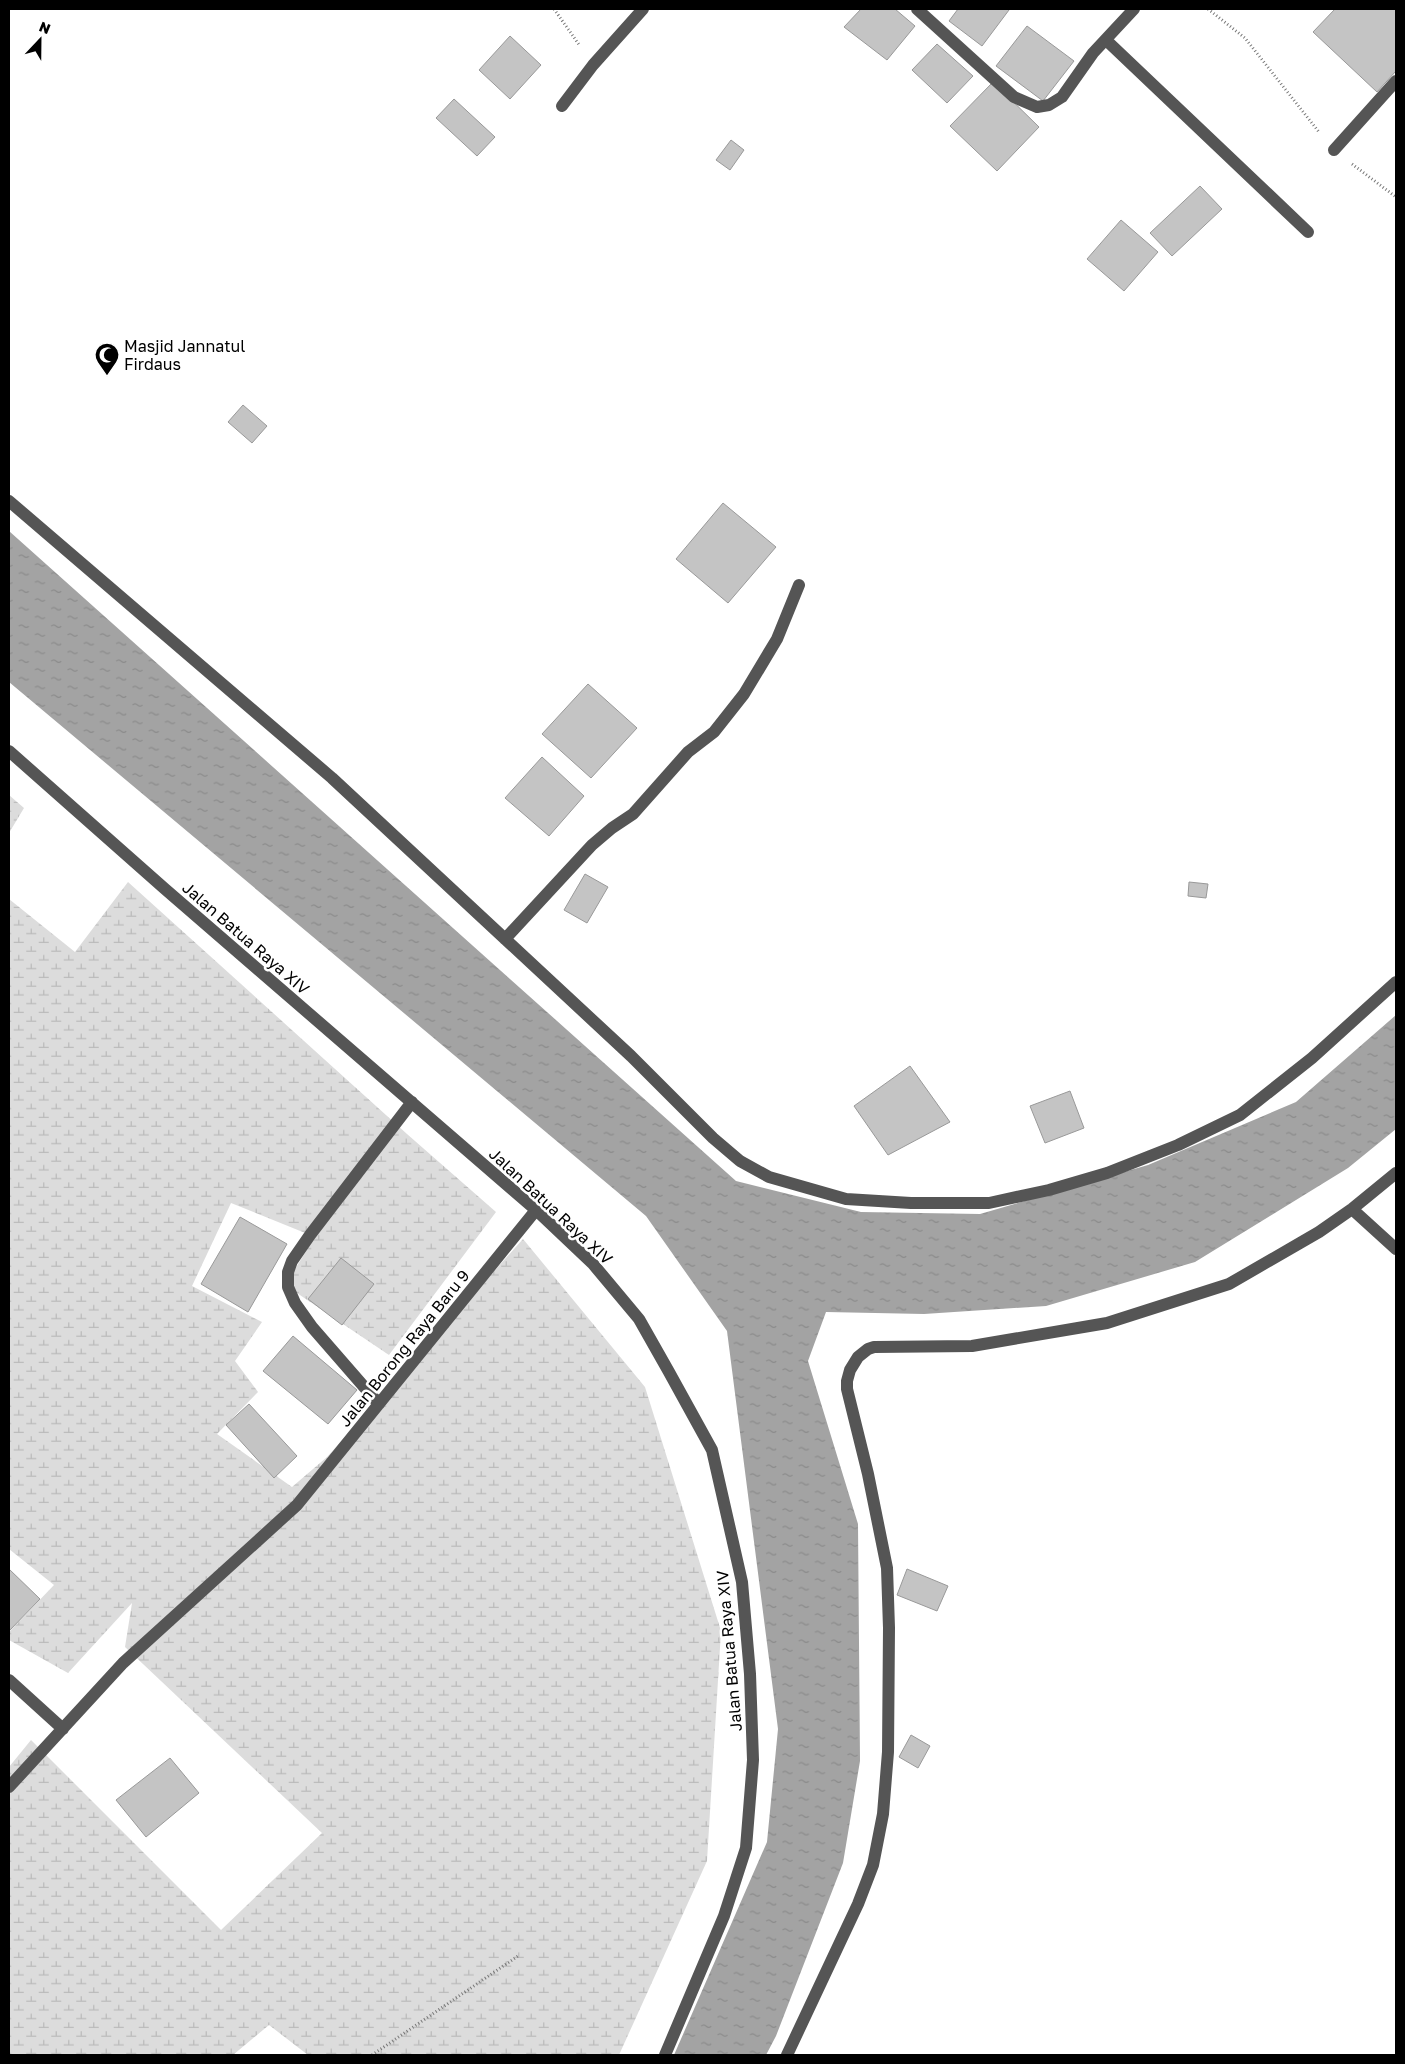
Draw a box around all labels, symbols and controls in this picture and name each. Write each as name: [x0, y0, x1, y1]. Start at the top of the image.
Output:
north arrow: [15, 15, 65, 65]
text: N: [37, 18, 53, 37]
place label: Masjid Jannatul Firdaus: [124, 336, 245, 374]
mosque icon: Masjid Jannatul Firdaus: [94, 342, 120, 376]
street label: Jalan Batua Raya XIV: [178, 877, 314, 999]
street label: Jalan Batua Raya XIV: [485, 1143, 617, 1269]
street label: Jalan Borong Raya Baru 9: [335, 1266, 473, 1430]
street label: Jalan Batua Raya XIV: [712, 1569, 746, 1733]

